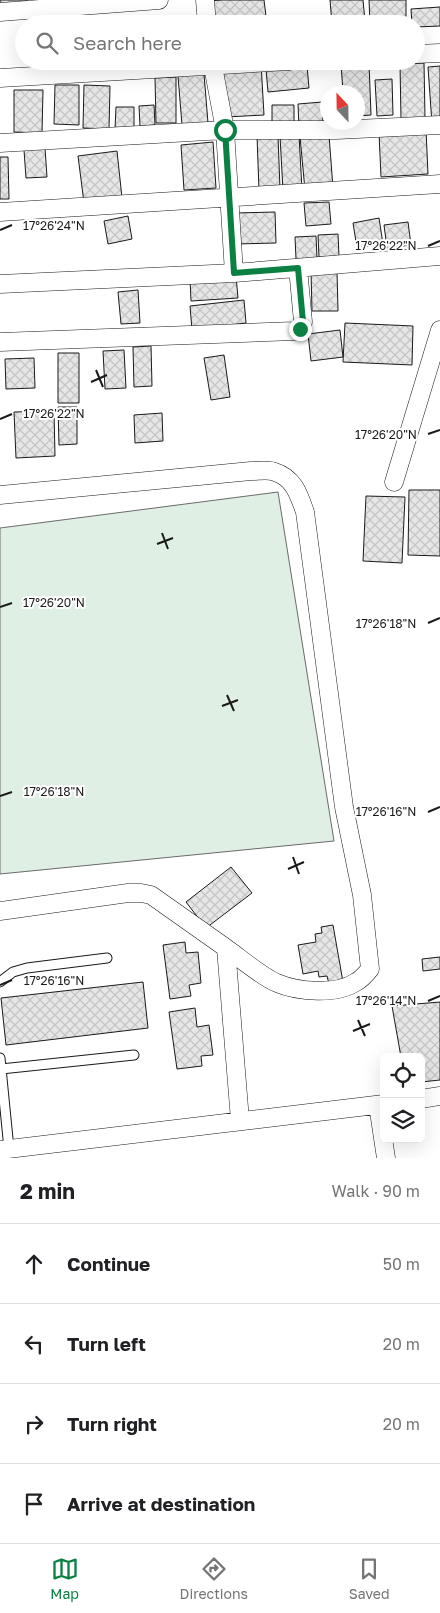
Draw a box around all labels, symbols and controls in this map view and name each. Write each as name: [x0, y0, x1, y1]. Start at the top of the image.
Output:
search box: [15, 15, 425, 70]
icon: search: [33, 29, 61, 57]
text: Search here: [73, 31, 182, 54]
north arrow: [320, 85, 365, 130]
route start: [214, 119, 237, 142]
text: 17°26'24"N: [23, 218, 85, 233]
text: 17°26'22"N: [355, 238, 417, 253]
route end: [289, 318, 312, 341]
text: 17°26'22"N: [23, 406, 85, 421]
text: 17°26'20"N: [355, 427, 417, 442]
text: 17°26'20"N: [23, 595, 85, 610]
text: 17°26'18"N: [356, 616, 416, 631]
text: 17°26'18"N: [24, 784, 84, 799]
text: 17°26'16"N: [356, 804, 416, 819]
text: 17°26'16"N: [24, 973, 84, 988]
text: 17°26'14"N: [356, 993, 416, 1008]
map controls: [380, 1053, 425, 1143]
button: locate: [380, 1053, 425, 1098]
button: layers: [380, 1098, 425, 1143]
text: 2 min: [20, 1178, 75, 1204]
text: Walk · 90 m: [332, 1181, 420, 1201]
icon: ahead: [20, 1250, 48, 1278]
text: Continue: [67, 1252, 150, 1275]
text: 50 m: [383, 1254, 420, 1274]
icon: left: [20, 1330, 48, 1358]
text: Turn left: [67, 1332, 146, 1355]
text: 20 m: [383, 1334, 420, 1354]
icon: right: [20, 1410, 48, 1438]
text: Turn right: [67, 1412, 157, 1435]
text: 20 m: [383, 1414, 420, 1434]
icon: arrive: [20, 1490, 48, 1518]
text: Arrive at destination: [67, 1492, 255, 1515]
tab: Map: [50, 1555, 79, 1602]
tab: Directions: [180, 1555, 248, 1602]
tab: Saved: [349, 1555, 390, 1602]

